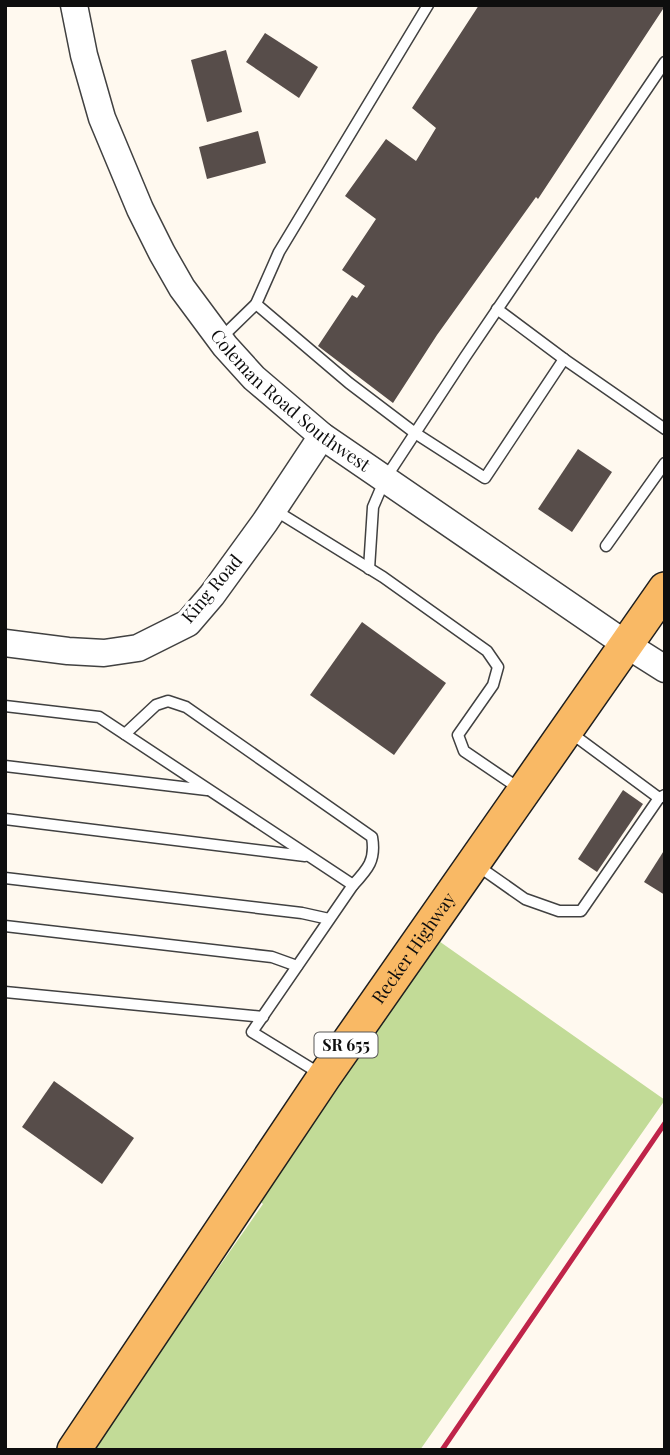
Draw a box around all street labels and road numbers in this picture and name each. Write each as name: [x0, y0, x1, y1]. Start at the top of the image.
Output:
street label: Coleman Road Southwest: [206, 324, 376, 477]
street label: King Road: [176, 549, 247, 628]
street label: Recker Highway: [366, 887, 460, 1008]
road number: SR 655: [314, 1032, 378, 1058]

